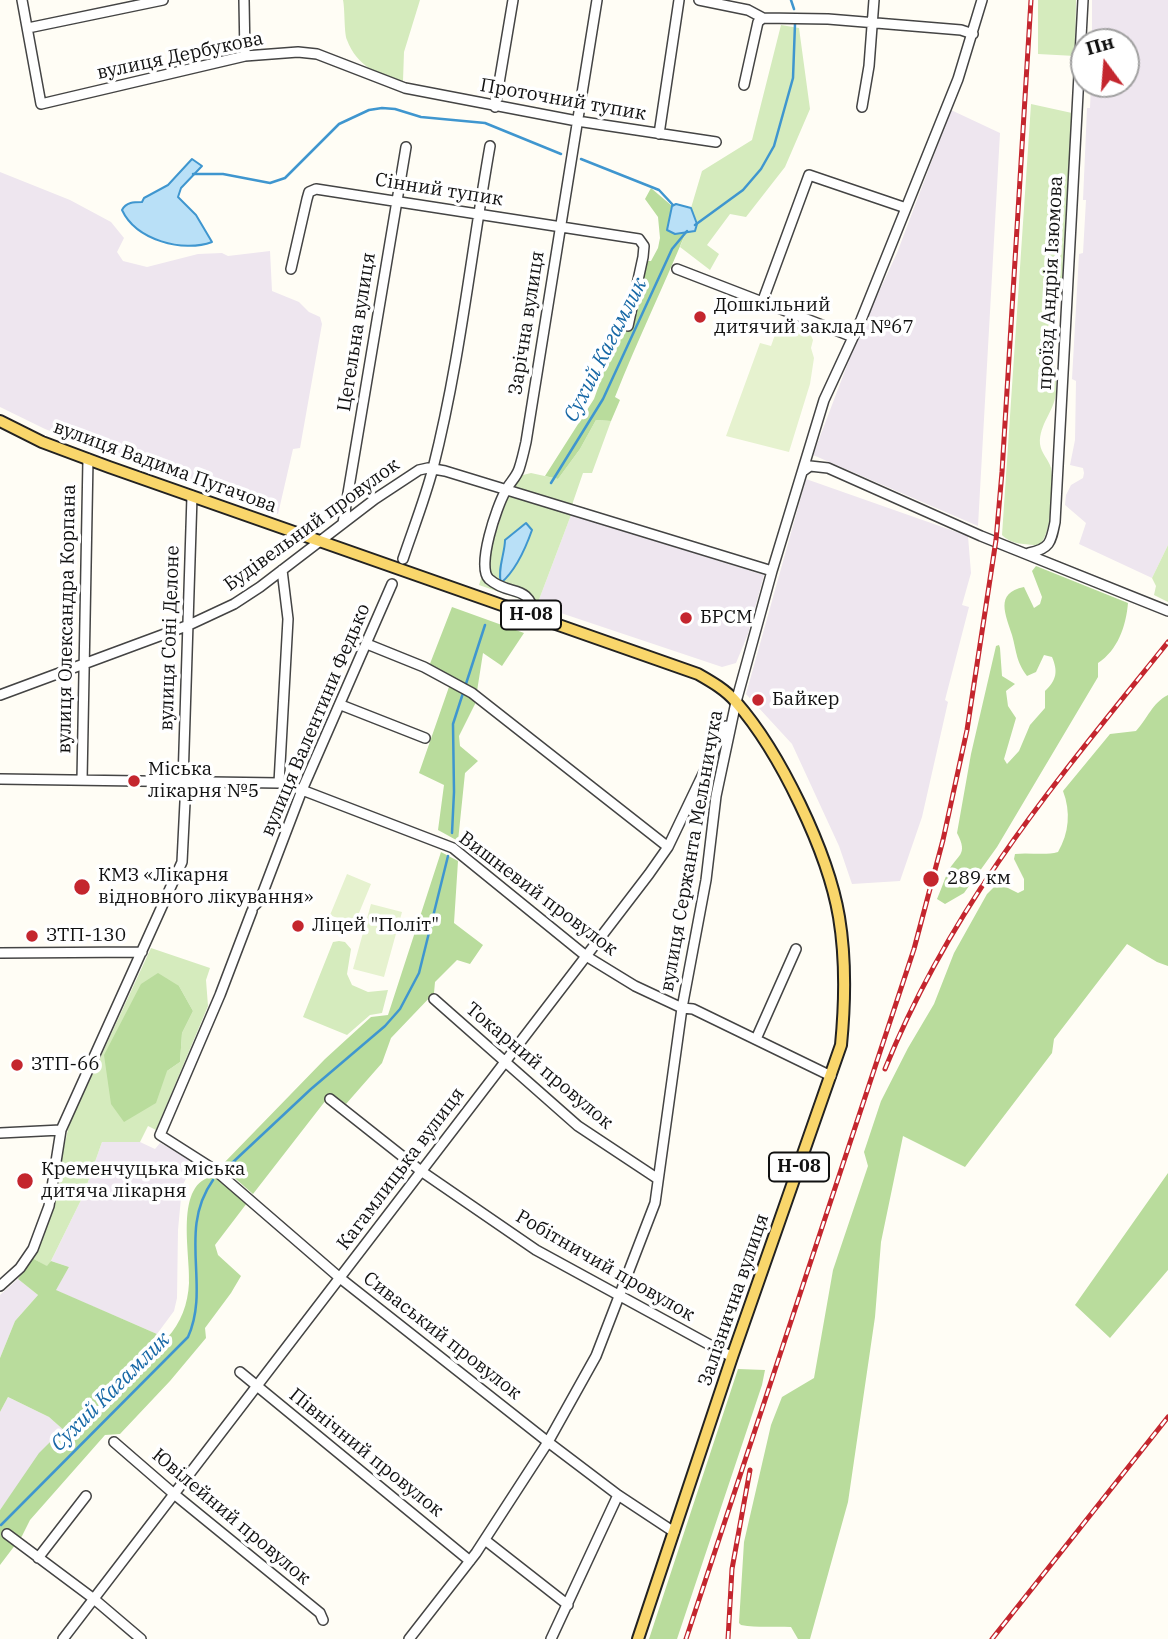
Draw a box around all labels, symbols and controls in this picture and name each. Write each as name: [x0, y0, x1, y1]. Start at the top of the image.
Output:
street label: вулиця Дербукова: [95, 27, 265, 85]
north arrow: [1070, 28, 1140, 98]
text: Пн: [1083, 29, 1117, 60]
street label: Проточний тупик: [478, 74, 648, 126]
street label: Сінний тупик: [373, 169, 505, 211]
street label: проїзд Андрія Ізюмова: [1034, 175, 1068, 391]
street label: Зарічна вулиця: [504, 249, 550, 397]
street label: Цегельна вулиця: [333, 251, 381, 413]
water label: Сухий Кагамлик: [559, 274, 653, 426]
place label: Дошкільний дитячий заклад №67: [714, 295, 914, 339]
marker: Дошкільний дитячий заклад №67: [692, 309, 708, 325]
street label: вулиця Вадима Пугачова: [50, 416, 280, 518]
street label: Будівельний провулок: [220, 454, 404, 596]
street label: вулиця Олександра Корпана: [53, 484, 81, 754]
street label: вулиця Соні Делоне: [155, 545, 185, 731]
street label: вулиця Валентини Федько: [257, 600, 375, 840]
road number: Н-08: [501, 600, 561, 630]
place label: БРСМ: [700, 607, 753, 629]
marker: БРСМ: [678, 610, 694, 626]
place label: Байкер: [772, 689, 839, 711]
marker: Байкер: [750, 692, 766, 708]
street label: вулиця Сержанта Мельничука: [656, 708, 728, 994]
place label: Міська лікарня №5: [148, 759, 259, 803]
marker: Міська лікарня №5: [126, 773, 142, 789]
street label: Вишневий провулок: [454, 827, 622, 961]
place label: КМЗ «Лікарня відновного лікування»: [98, 865, 313, 909]
place label: 289 км: [947, 868, 1011, 890]
marker: 289 км: [921, 869, 941, 889]
marker: КМЗ «Лікарня відновного лікування»: [72, 877, 92, 897]
place label: Ліцей "Політ": [312, 915, 439, 937]
marker: Ліцей "Політ": [290, 918, 306, 934]
place label: ЗТП-130: [46, 925, 126, 947]
marker: ЗТП-130: [24, 928, 40, 944]
street label: Токарний провулок: [461, 998, 617, 1134]
place label: ЗТП-66: [31, 1054, 100, 1076]
marker: ЗТП-66: [9, 1057, 25, 1073]
street label: Кагамлицька вулиця: [333, 1083, 469, 1255]
road number: Н-08: [769, 1152, 829, 1182]
place label: Кременчуцька міська дитяча лікарня: [41, 1159, 245, 1203]
marker: Кременчуцька міська дитяча лікарня: [15, 1171, 35, 1191]
street label: Робітничий провулок: [511, 1205, 699, 1327]
street label: Залізнична вулиця: [694, 1211, 774, 1389]
street label: Сиваський провулок: [358, 1267, 526, 1405]
water label: Сухий Кагамлик: [46, 1327, 176, 1457]
street label: Північний провулок: [284, 1384, 448, 1522]
street label: Ювілейний провулок: [147, 1444, 315, 1590]

